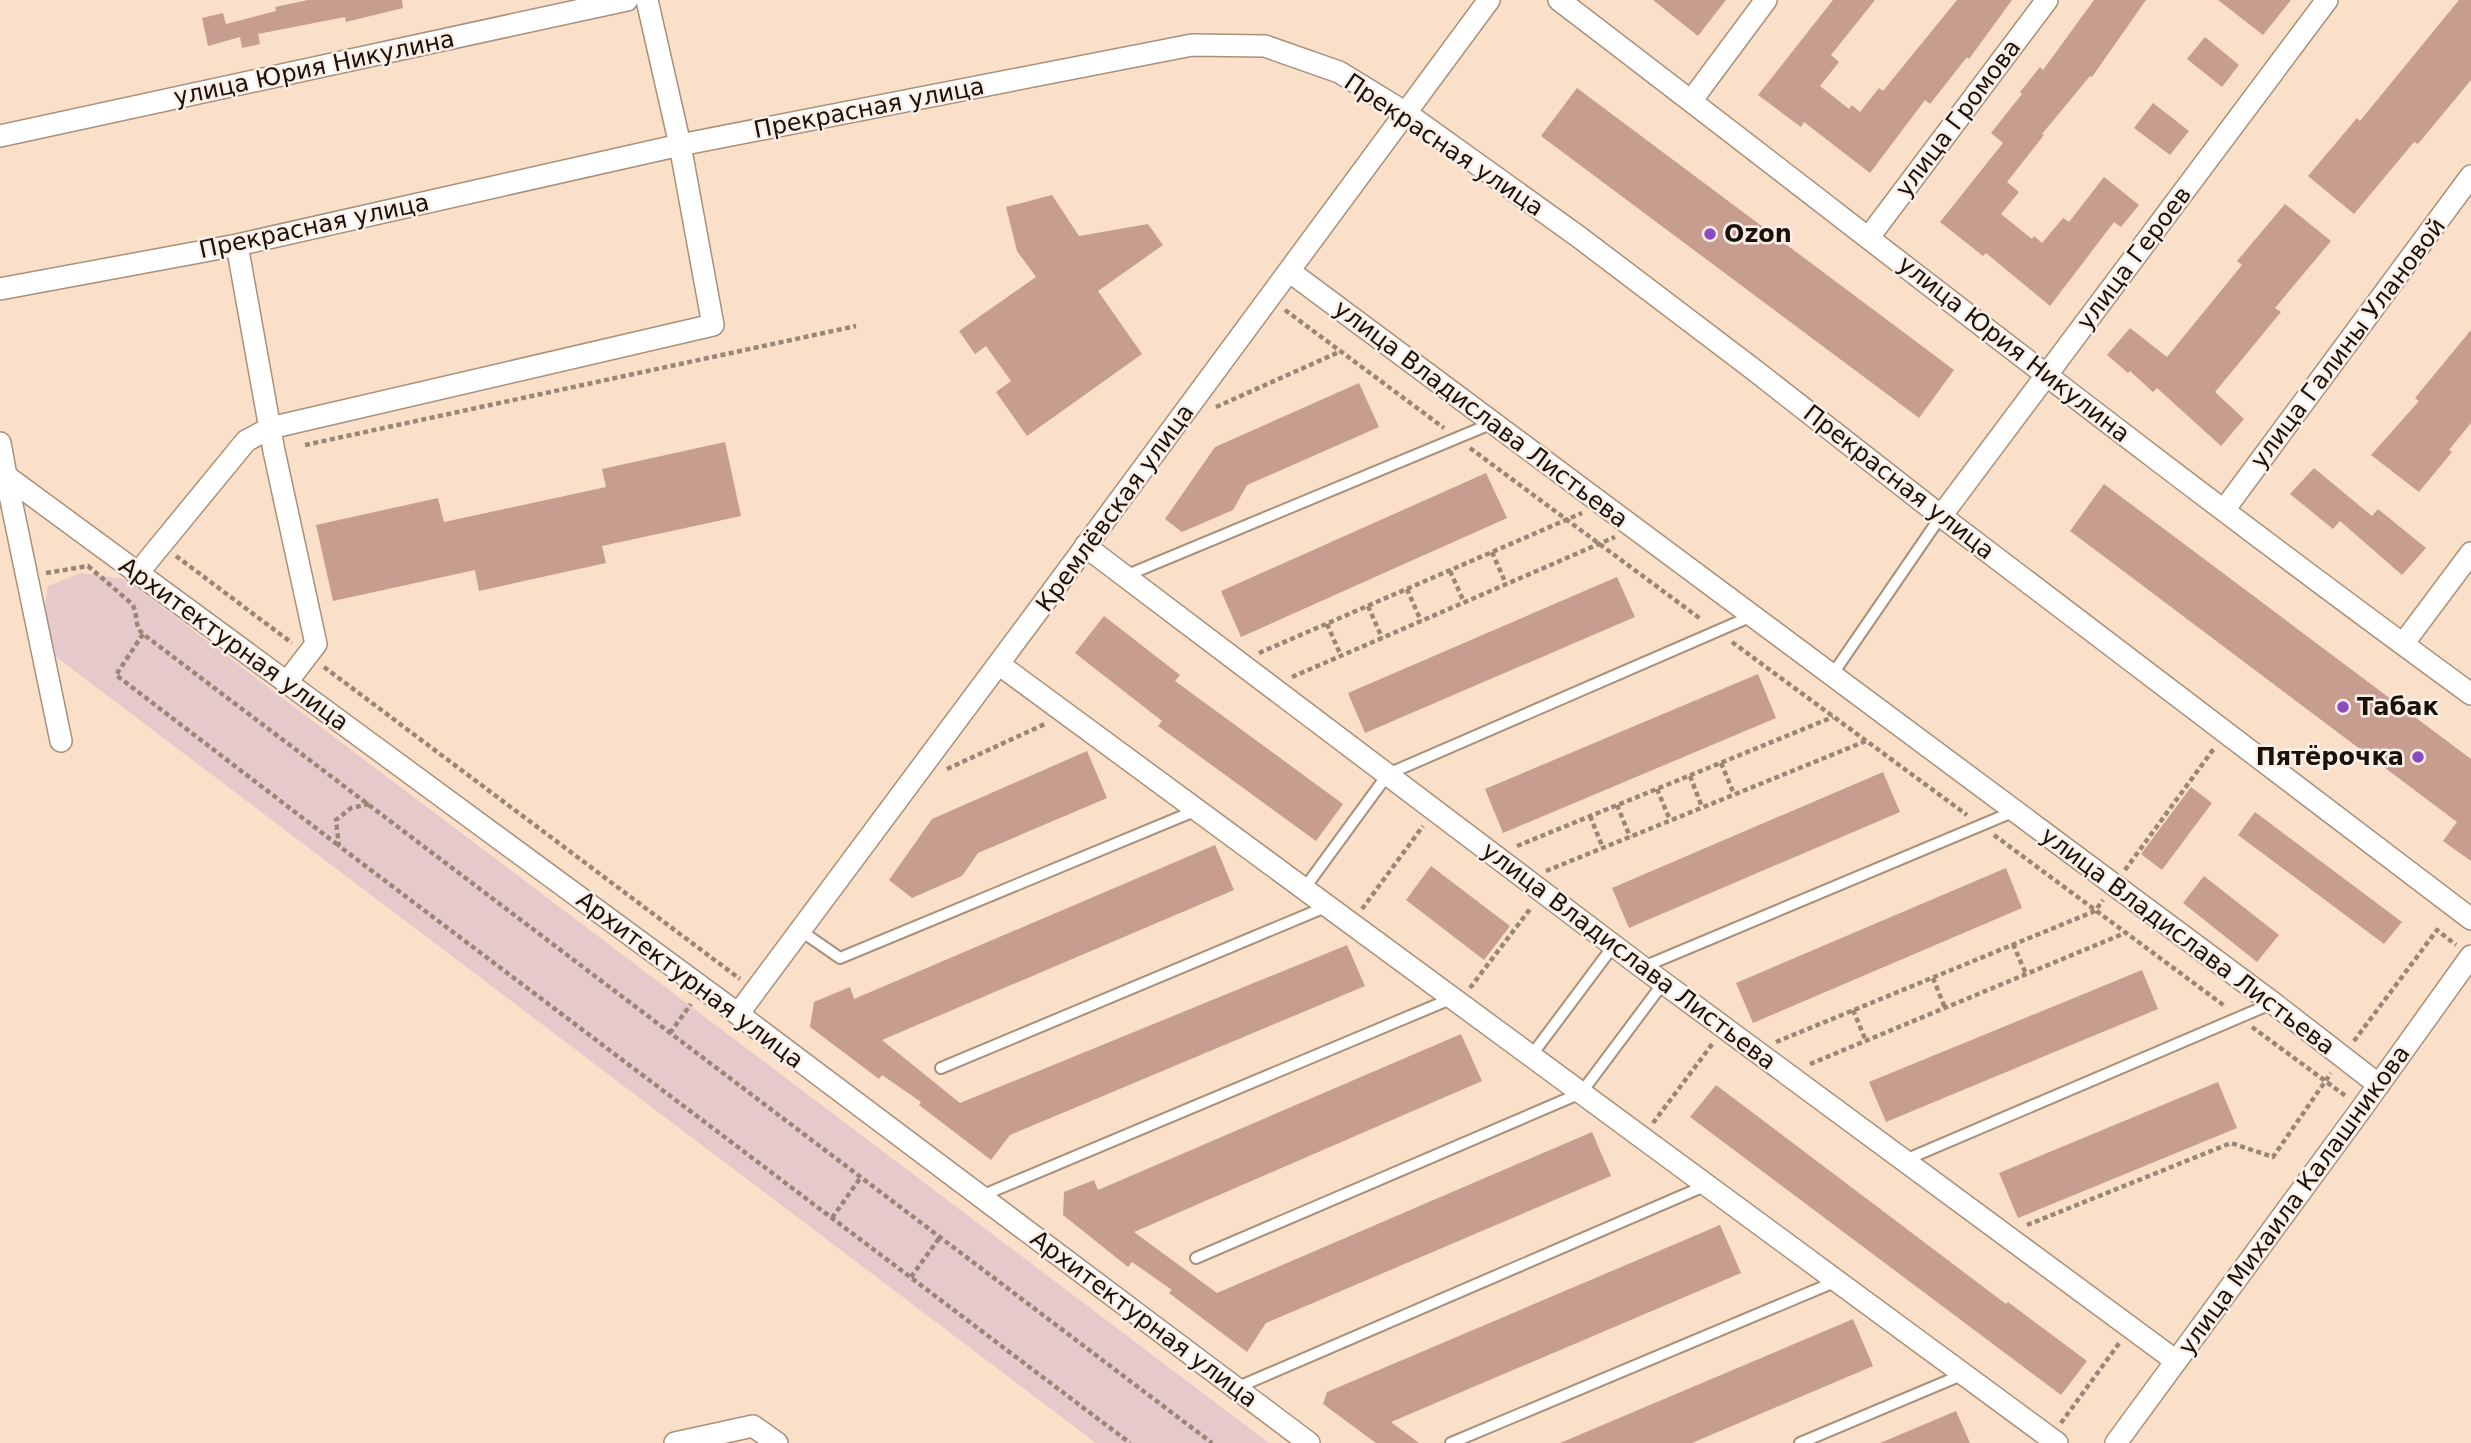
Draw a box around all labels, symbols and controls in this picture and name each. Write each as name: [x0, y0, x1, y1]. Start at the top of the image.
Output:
street label: улица Юрия Никулина: [171, 25, 457, 111]
street label: улица Громова: [1890, 34, 2026, 202]
street label: Прекрасная улица: [1339, 68, 1549, 222]
street label: Прекрасная улица: [751, 72, 987, 144]
street label: улица Героев: [2071, 181, 2197, 335]
street label: Прекрасная улица: [196, 188, 432, 264]
street label: улица Галины Улановой: [2245, 212, 2451, 474]
place label: Ozon: [1724, 220, 1792, 248]
marker: Ozon: [1702, 226, 1718, 242]
street label: улица Юрия Никулина: [1893, 250, 2135, 448]
street label: улица Владислава Листьева: [1328, 294, 1634, 534]
street label: Кремлёвская улица: [1030, 399, 1200, 617]
street label: Прекрасная улица: [1798, 399, 2000, 565]
street label: Архитектурная улица: [114, 551, 354, 737]
place label: Табак: [2357, 693, 2439, 721]
marker: Табак: [2335, 699, 2351, 715]
place label: Пятёрочка: [2256, 743, 2404, 771]
marker: Пятёрочка: [2410, 749, 2426, 765]
street label: улица Владислава Листьева: [2035, 821, 2341, 1061]
street label: улица Владислава Листьева: [1476, 836, 1782, 1076]
street label: Архитектурная улица: [571, 886, 809, 1074]
street label: улица Михаила Калашникова: [2172, 1040, 2416, 1360]
street label: Архитектурная улица: [1025, 1225, 1263, 1413]

